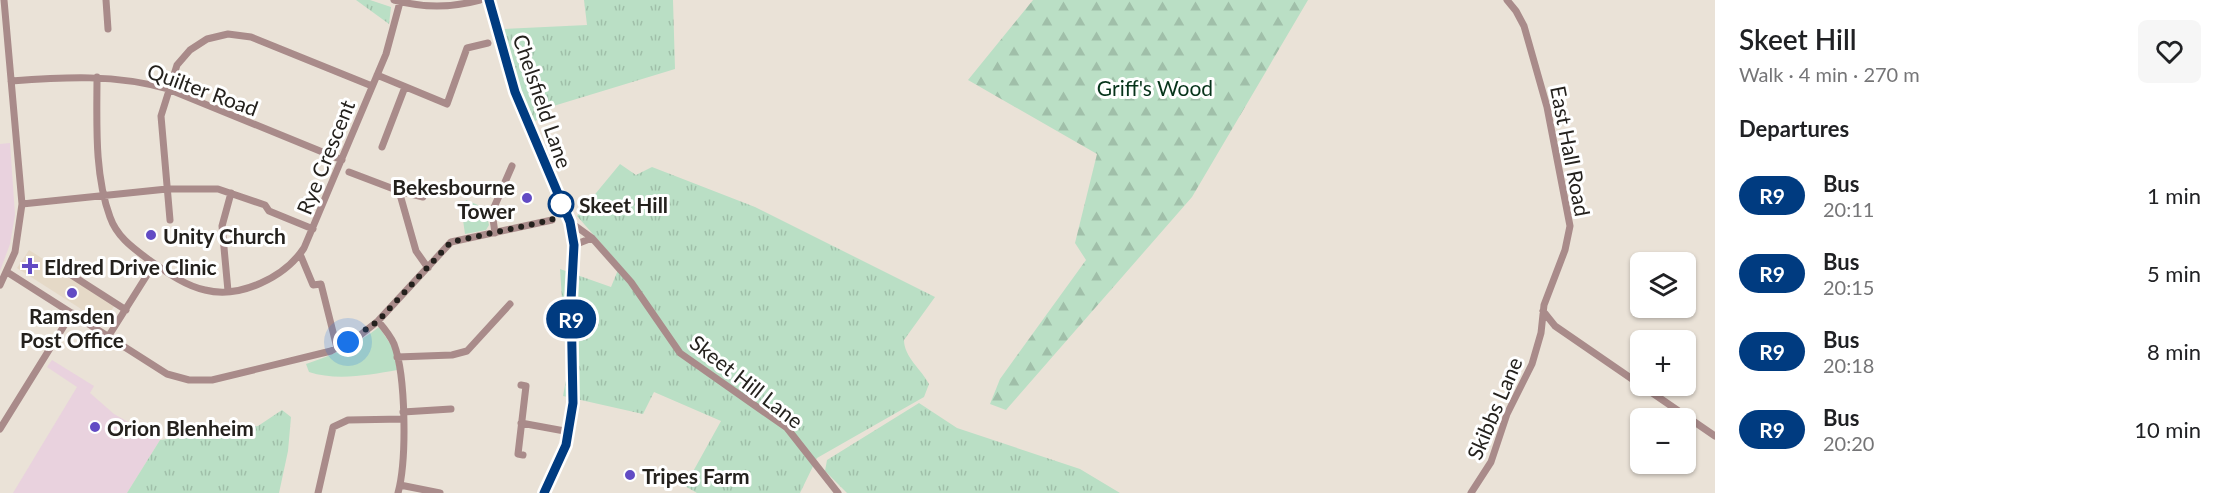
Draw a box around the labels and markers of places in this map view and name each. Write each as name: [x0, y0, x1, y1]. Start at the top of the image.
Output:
place label: Bekesbourne Tower: [392, 174, 515, 223]
marker: Bekesbourne Tower: [520, 191, 534, 205]
marker: Skeet Hill: [548, 191, 574, 217]
place label: Skeet Hill: [579, 192, 668, 217]
place label: Unity Church: [163, 223, 286, 248]
marker: Unity Church: [144, 228, 158, 242]
place label: Eldred Drive Clinic: [44, 254, 217, 279]
marker: Eldred Drive Clinic: [21, 257, 39, 275]
marker: Ramsden Post Office: [65, 286, 79, 300]
place label: Ramsden Post Office: [20, 303, 124, 352]
place label: Orion Blenheim: [107, 415, 254, 440]
marker: Orion Blenheim: [88, 420, 102, 434]
place label: Tripes Farm: [642, 463, 750, 488]
marker: Tripes Farm: [623, 468, 637, 482]

